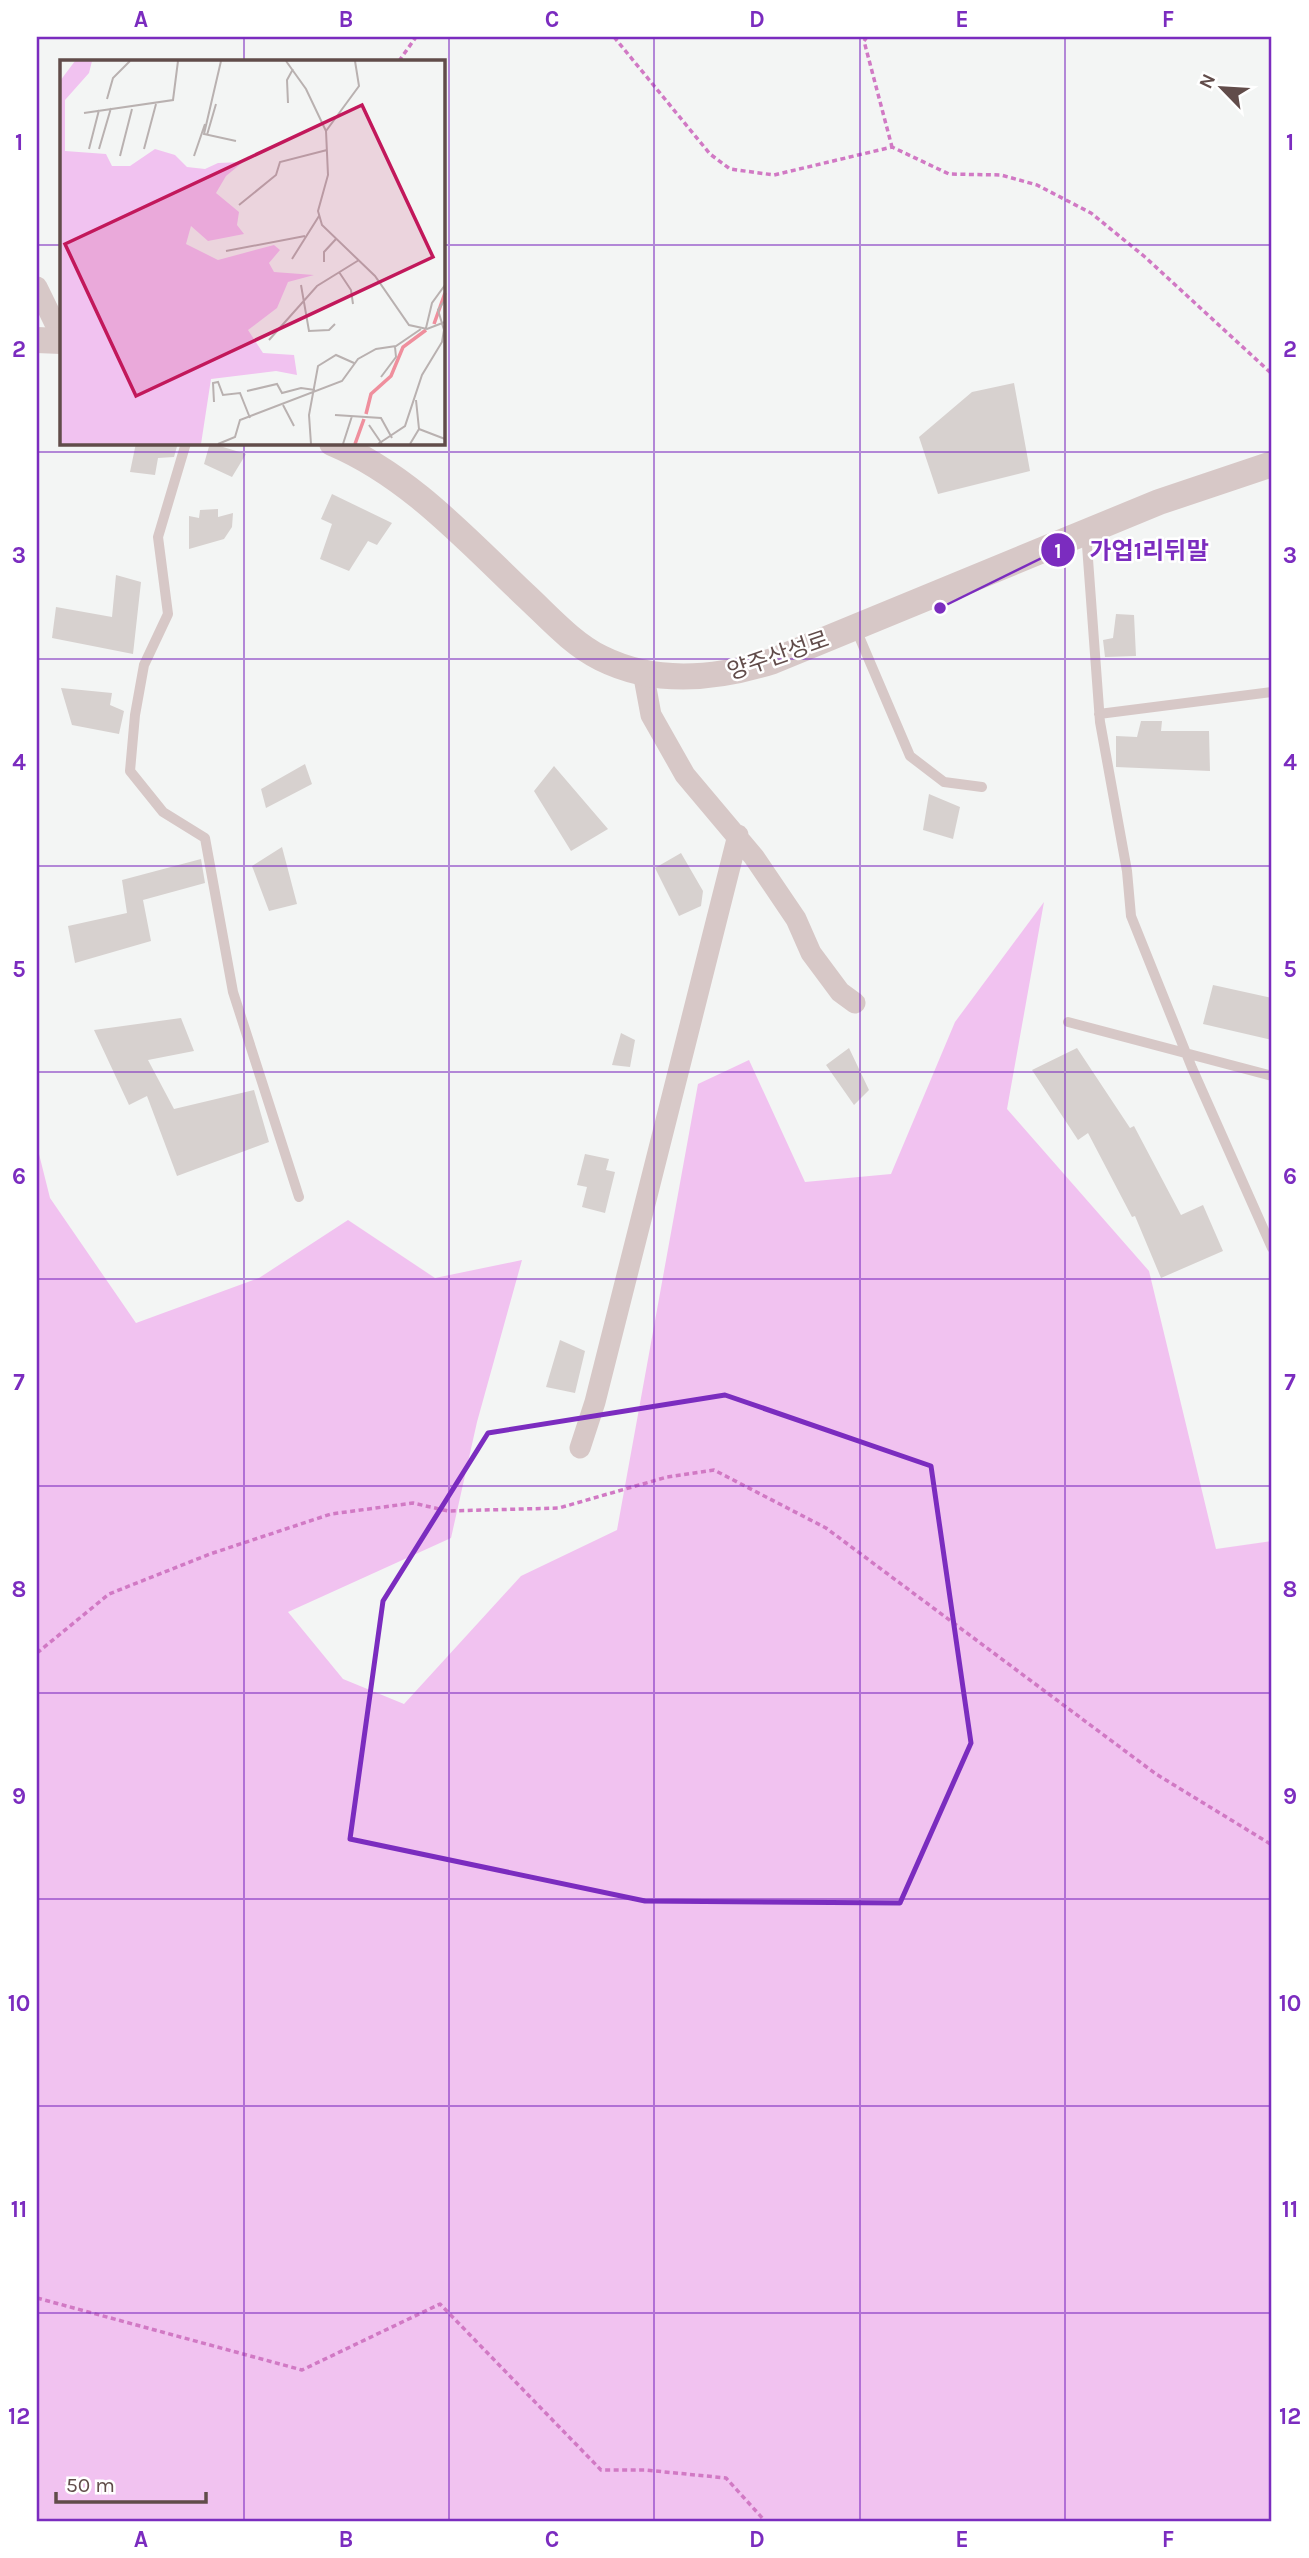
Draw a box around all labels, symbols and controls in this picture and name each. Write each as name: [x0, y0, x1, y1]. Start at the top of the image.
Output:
text: A: [134, 6, 148, 33]
text: B: [339, 6, 353, 33]
text: C: [545, 6, 559, 33]
text: D: [749, 6, 765, 33]
text: E: [955, 6, 969, 33]
text: F: [1162, 6, 1174, 33]
north arrow: [1186, 52, 1256, 122]
inset map: [60, 60, 444, 444]
text: N: [1195, 70, 1220, 92]
text: 1: [15, 129, 23, 156]
text: 1: [1286, 129, 1294, 156]
text: 2: [12, 336, 26, 363]
text: 2: [1283, 336, 1297, 363]
callout: 가업1리뒤말: [1041, 528, 1223, 573]
text: 가업1리뒤말: [1090, 537, 1208, 565]
text: 1: [1054, 539, 1062, 563]
text: 3: [12, 542, 26, 569]
text: 3: [1283, 542, 1297, 569]
street label: 양주산성로: [724, 625, 833, 685]
text: 4: [12, 749, 26, 776]
text: 4: [1283, 749, 1297, 776]
text: 5: [12, 956, 26, 983]
text: 5: [1283, 956, 1297, 983]
text: 6: [12, 1163, 26, 1190]
text: 6: [1283, 1163, 1297, 1190]
text: 7: [13, 1369, 25, 1396]
text: 7: [1284, 1369, 1296, 1396]
text: 8: [12, 1576, 26, 1603]
text: 8: [1283, 1576, 1297, 1603]
text: 9: [12, 1783, 26, 1810]
text: 9: [1283, 1783, 1297, 1810]
text: 10: [8, 1990, 30, 2017]
text: 10: [1279, 1990, 1301, 2017]
text: 11: [11, 2196, 27, 2223]
text: 11: [1282, 2196, 1298, 2223]
text: 12: [8, 2403, 30, 2430]
text: 12: [1279, 2403, 1301, 2430]
scale bar: [56, 2460, 206, 2504]
text: 50 m: [66, 2473, 115, 2497]
text: A: [134, 2526, 148, 2553]
text: B: [339, 2526, 353, 2553]
text: C: [545, 2526, 559, 2553]
text: D: [749, 2526, 765, 2553]
text: E: [955, 2526, 969, 2553]
text: F: [1162, 2526, 1174, 2553]

